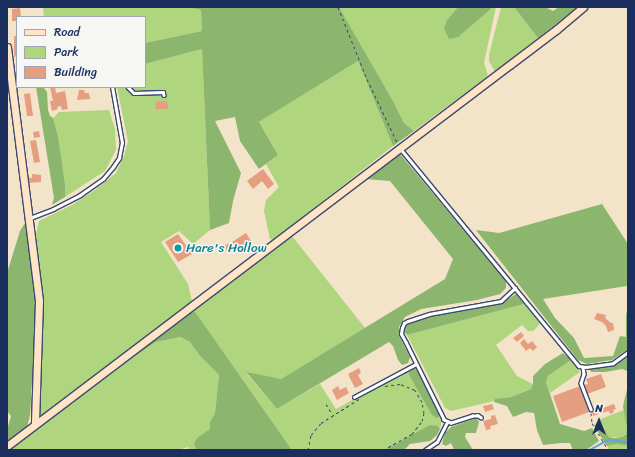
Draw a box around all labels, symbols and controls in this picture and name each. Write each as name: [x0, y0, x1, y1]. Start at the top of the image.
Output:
legend: [16, 16, 146, 88]
text: Road: [54, 21, 80, 43]
text: Park: [54, 41, 79, 63]
text: Building: [54, 61, 97, 83]
place label: Hare's Hollow: [186, 240, 267, 256]
marker: Hare's Hollow: [173, 243, 183, 253]
text: N: [595, 399, 603, 418]
north arrow: [579, 401, 619, 441]

